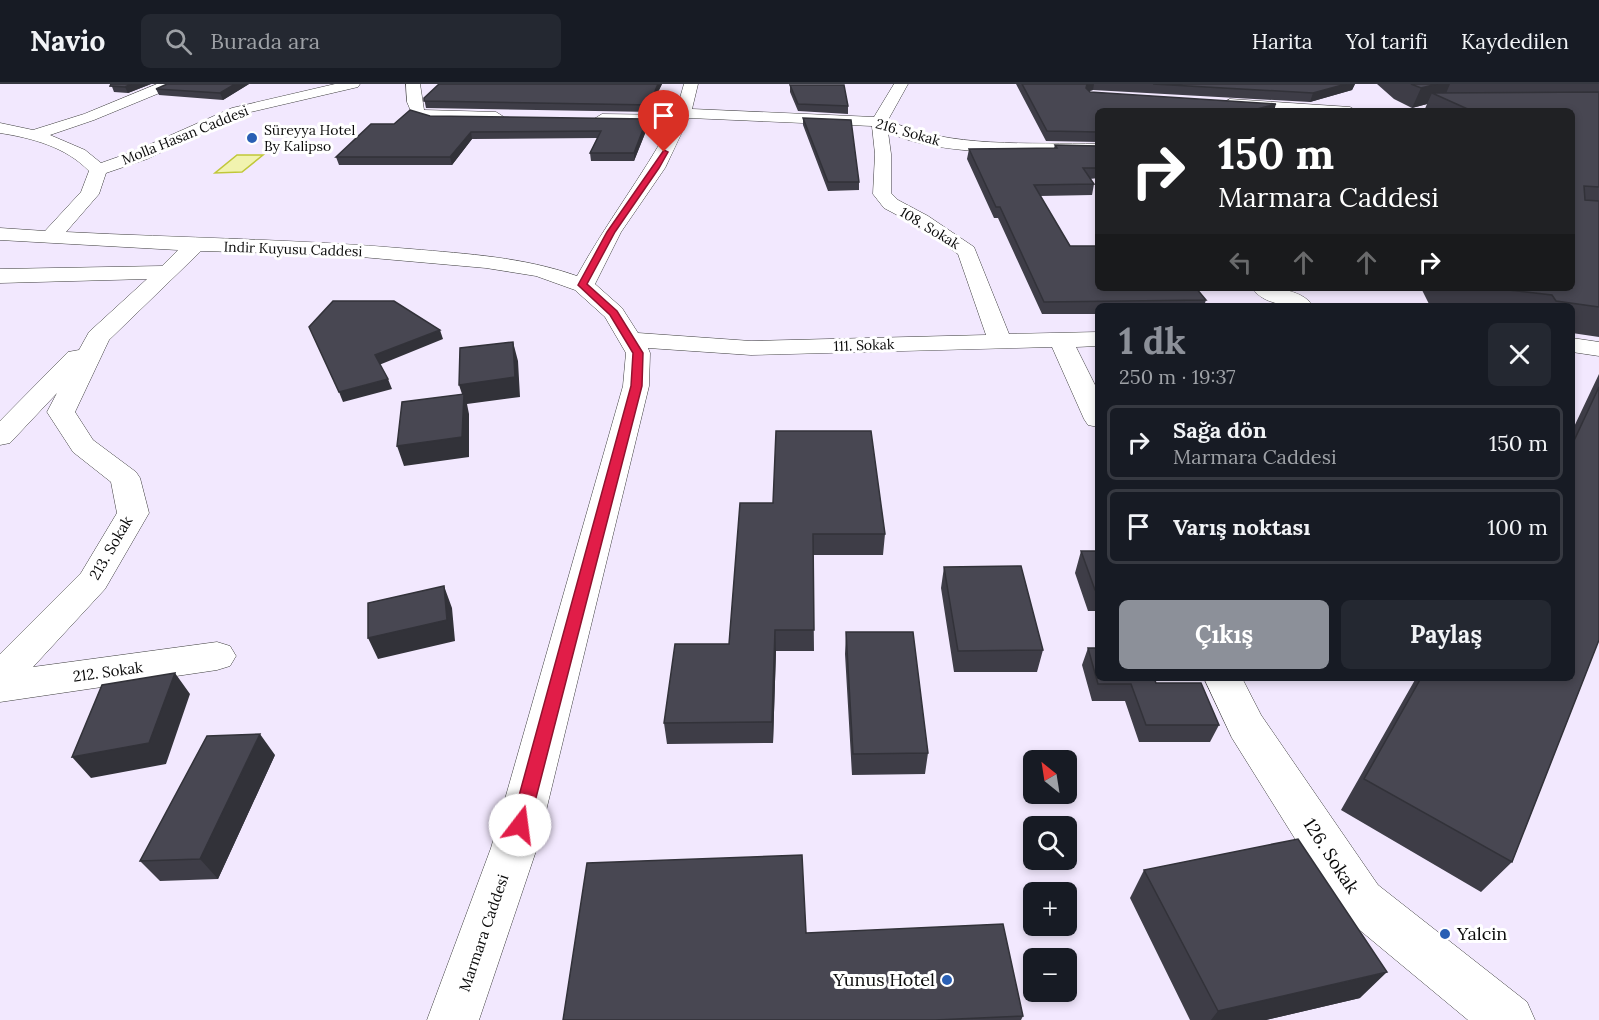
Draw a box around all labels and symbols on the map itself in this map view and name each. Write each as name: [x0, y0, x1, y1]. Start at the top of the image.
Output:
pin: [638, 90, 689, 152]
street label: Molla Hasan Caddesi: [119, 101, 251, 169]
street label: 216. Sokak: [874, 114, 943, 150]
place label: Süreyya Hotel By Kalipso: [264, 121, 355, 155]
marker: Süreyya Hotel By Kalipso: [245, 131, 259, 145]
street label: 108. Sokak: [897, 203, 964, 253]
street label: Indir Kuyusu Caddesi: [223, 238, 363, 260]
street label: 111. Sokak: [833, 335, 895, 355]
street label: 213. Sokak: [85, 512, 136, 583]
street label: 212. Sokak: [72, 657, 144, 686]
north arrow: [1023, 750, 1077, 804]
position arrow: [488, 793, 552, 857]
street label: 126. Sokak: [1299, 814, 1364, 898]
street label: Marmara Caddesi: [455, 872, 512, 994]
place label: Yalcin: [1456, 922, 1507, 945]
marker: Yalcin: [1438, 927, 1452, 941]
place label: Yunus Hotel: [832, 968, 935, 991]
marker: Yunus Hotel: [940, 973, 954, 987]

